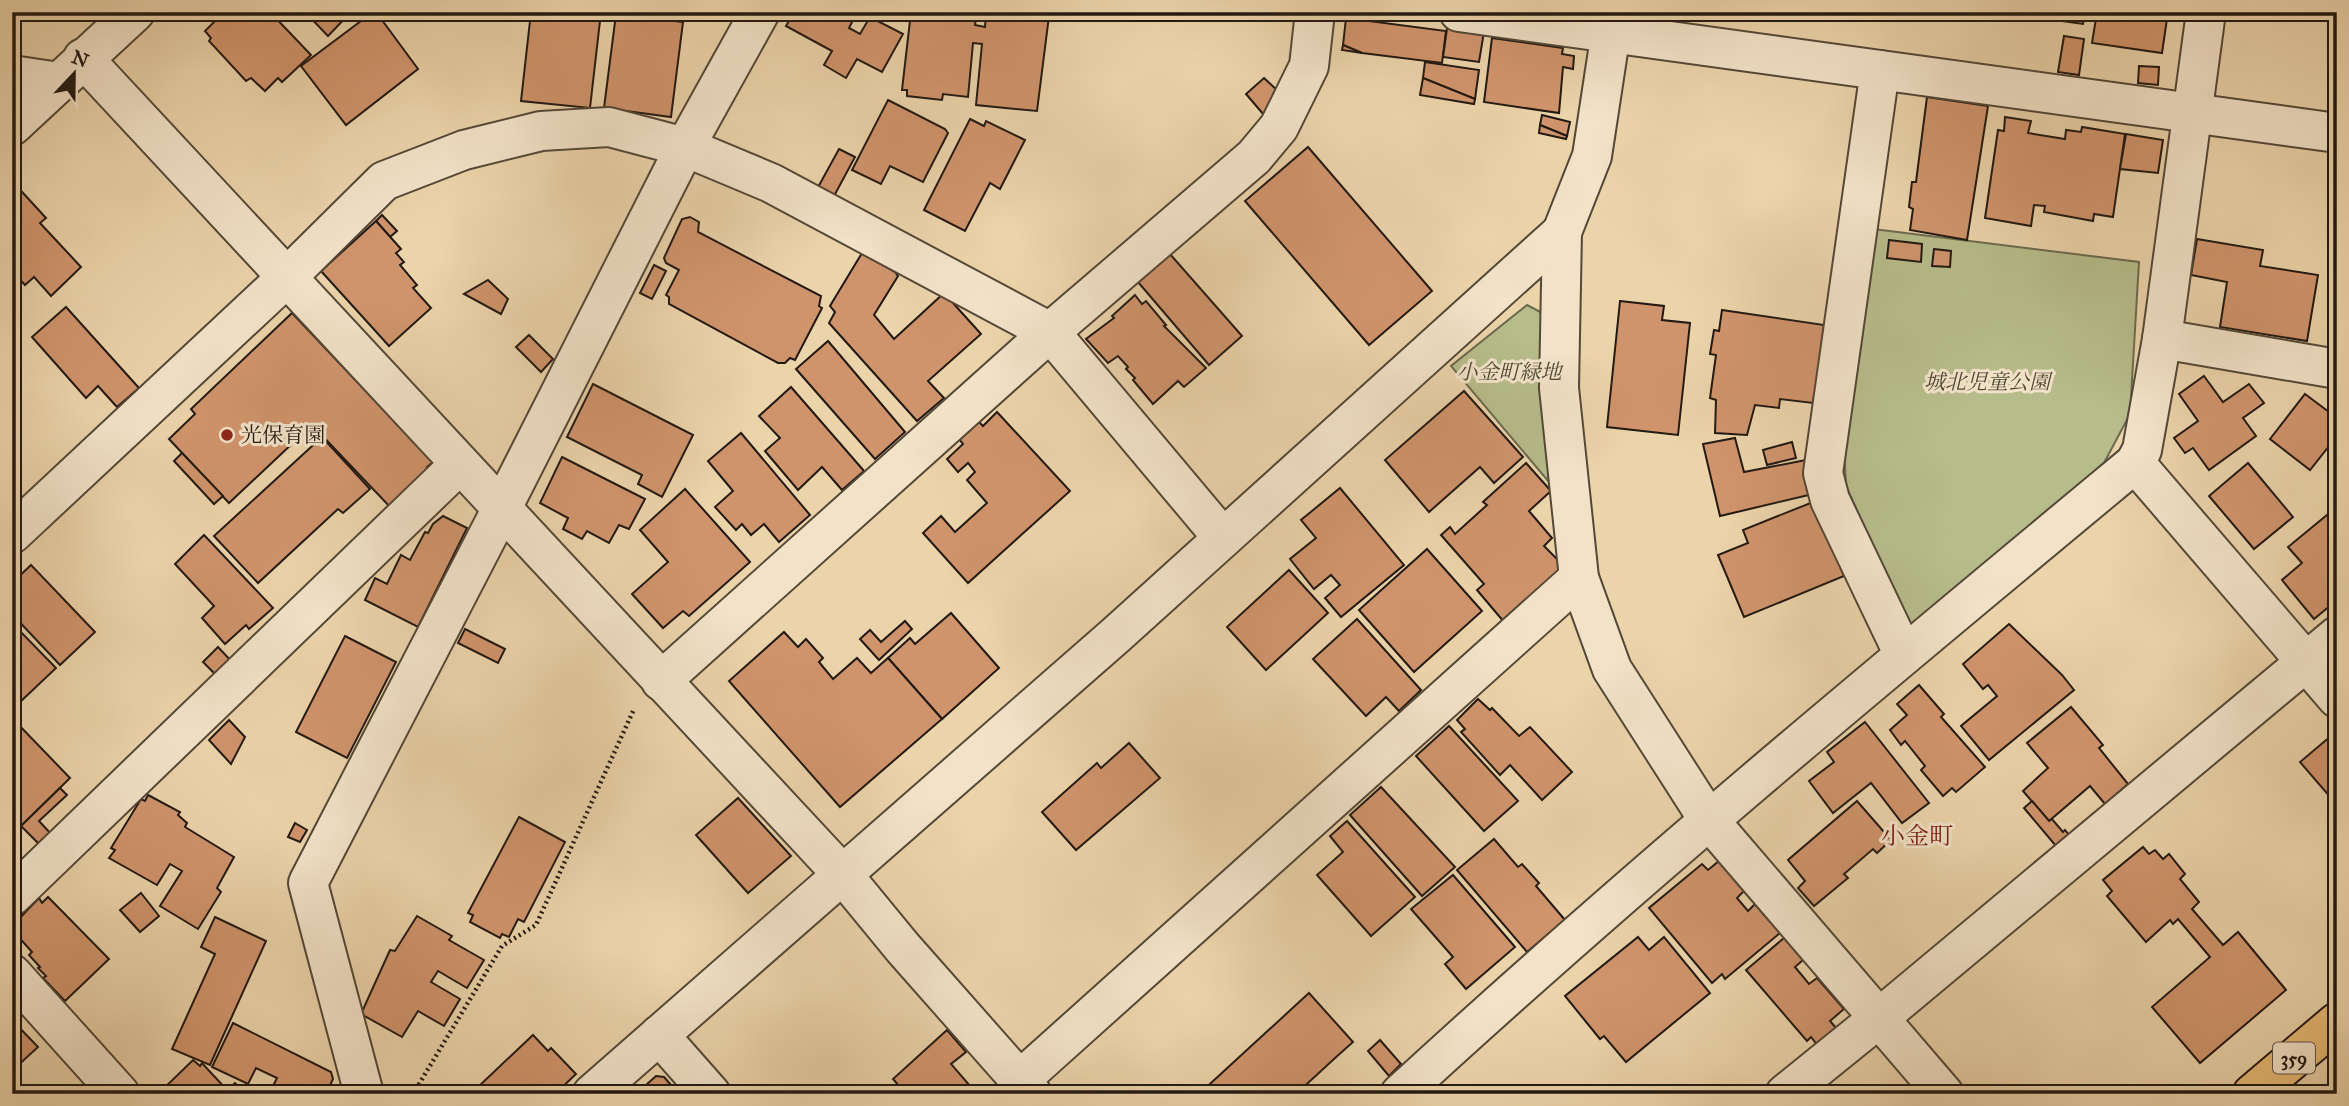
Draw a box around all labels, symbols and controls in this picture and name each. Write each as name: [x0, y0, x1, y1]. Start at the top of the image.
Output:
north arrow: [38, 38, 108, 108]
text: N: [68, 45, 92, 72]
park label: 小金町緑地: [1457, 359, 1563, 385]
park label: 城北児童公園: [1924, 369, 2053, 395]
place label: 光保育園: [241, 422, 325, 448]
marker: 光保育園: [219, 427, 235, 443]
district label: 小金町: [1881, 821, 1953, 851]
road number: 359: [2273, 1042, 2315, 1074]

